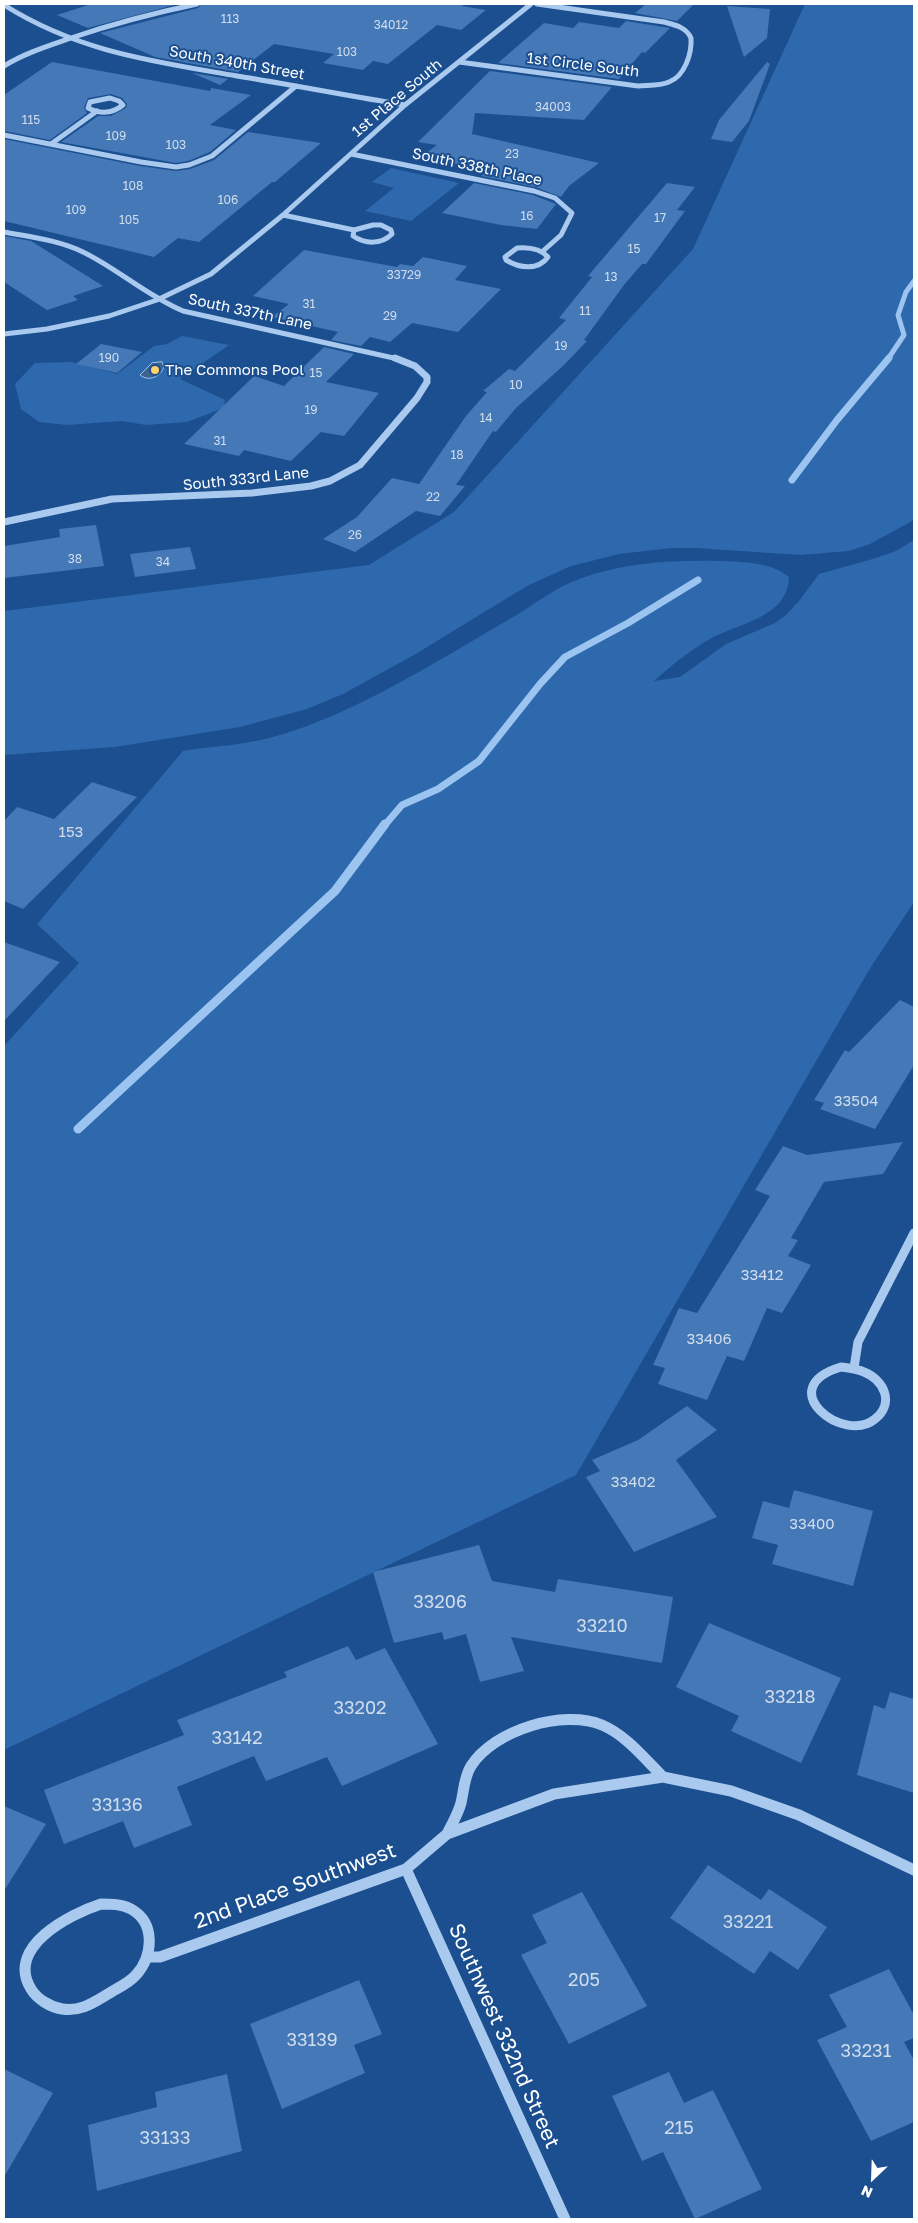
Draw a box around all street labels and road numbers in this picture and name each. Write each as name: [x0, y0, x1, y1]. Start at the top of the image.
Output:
street label: South 340th Street: [168, 42, 306, 84]
street label: 1st Circle South: [526, 49, 640, 81]
street label: 1st Place South: [348, 55, 446, 141]
street label: South 338th Place: [410, 144, 544, 190]
street label: South 337th Lane: [186, 290, 314, 334]
street label: South 333rd Lane: [182, 463, 310, 495]
street label: 2nd Place Southwest: [191, 1838, 399, 1934]
street label: Southwest 332nd Street: [443, 1920, 565, 2152]

